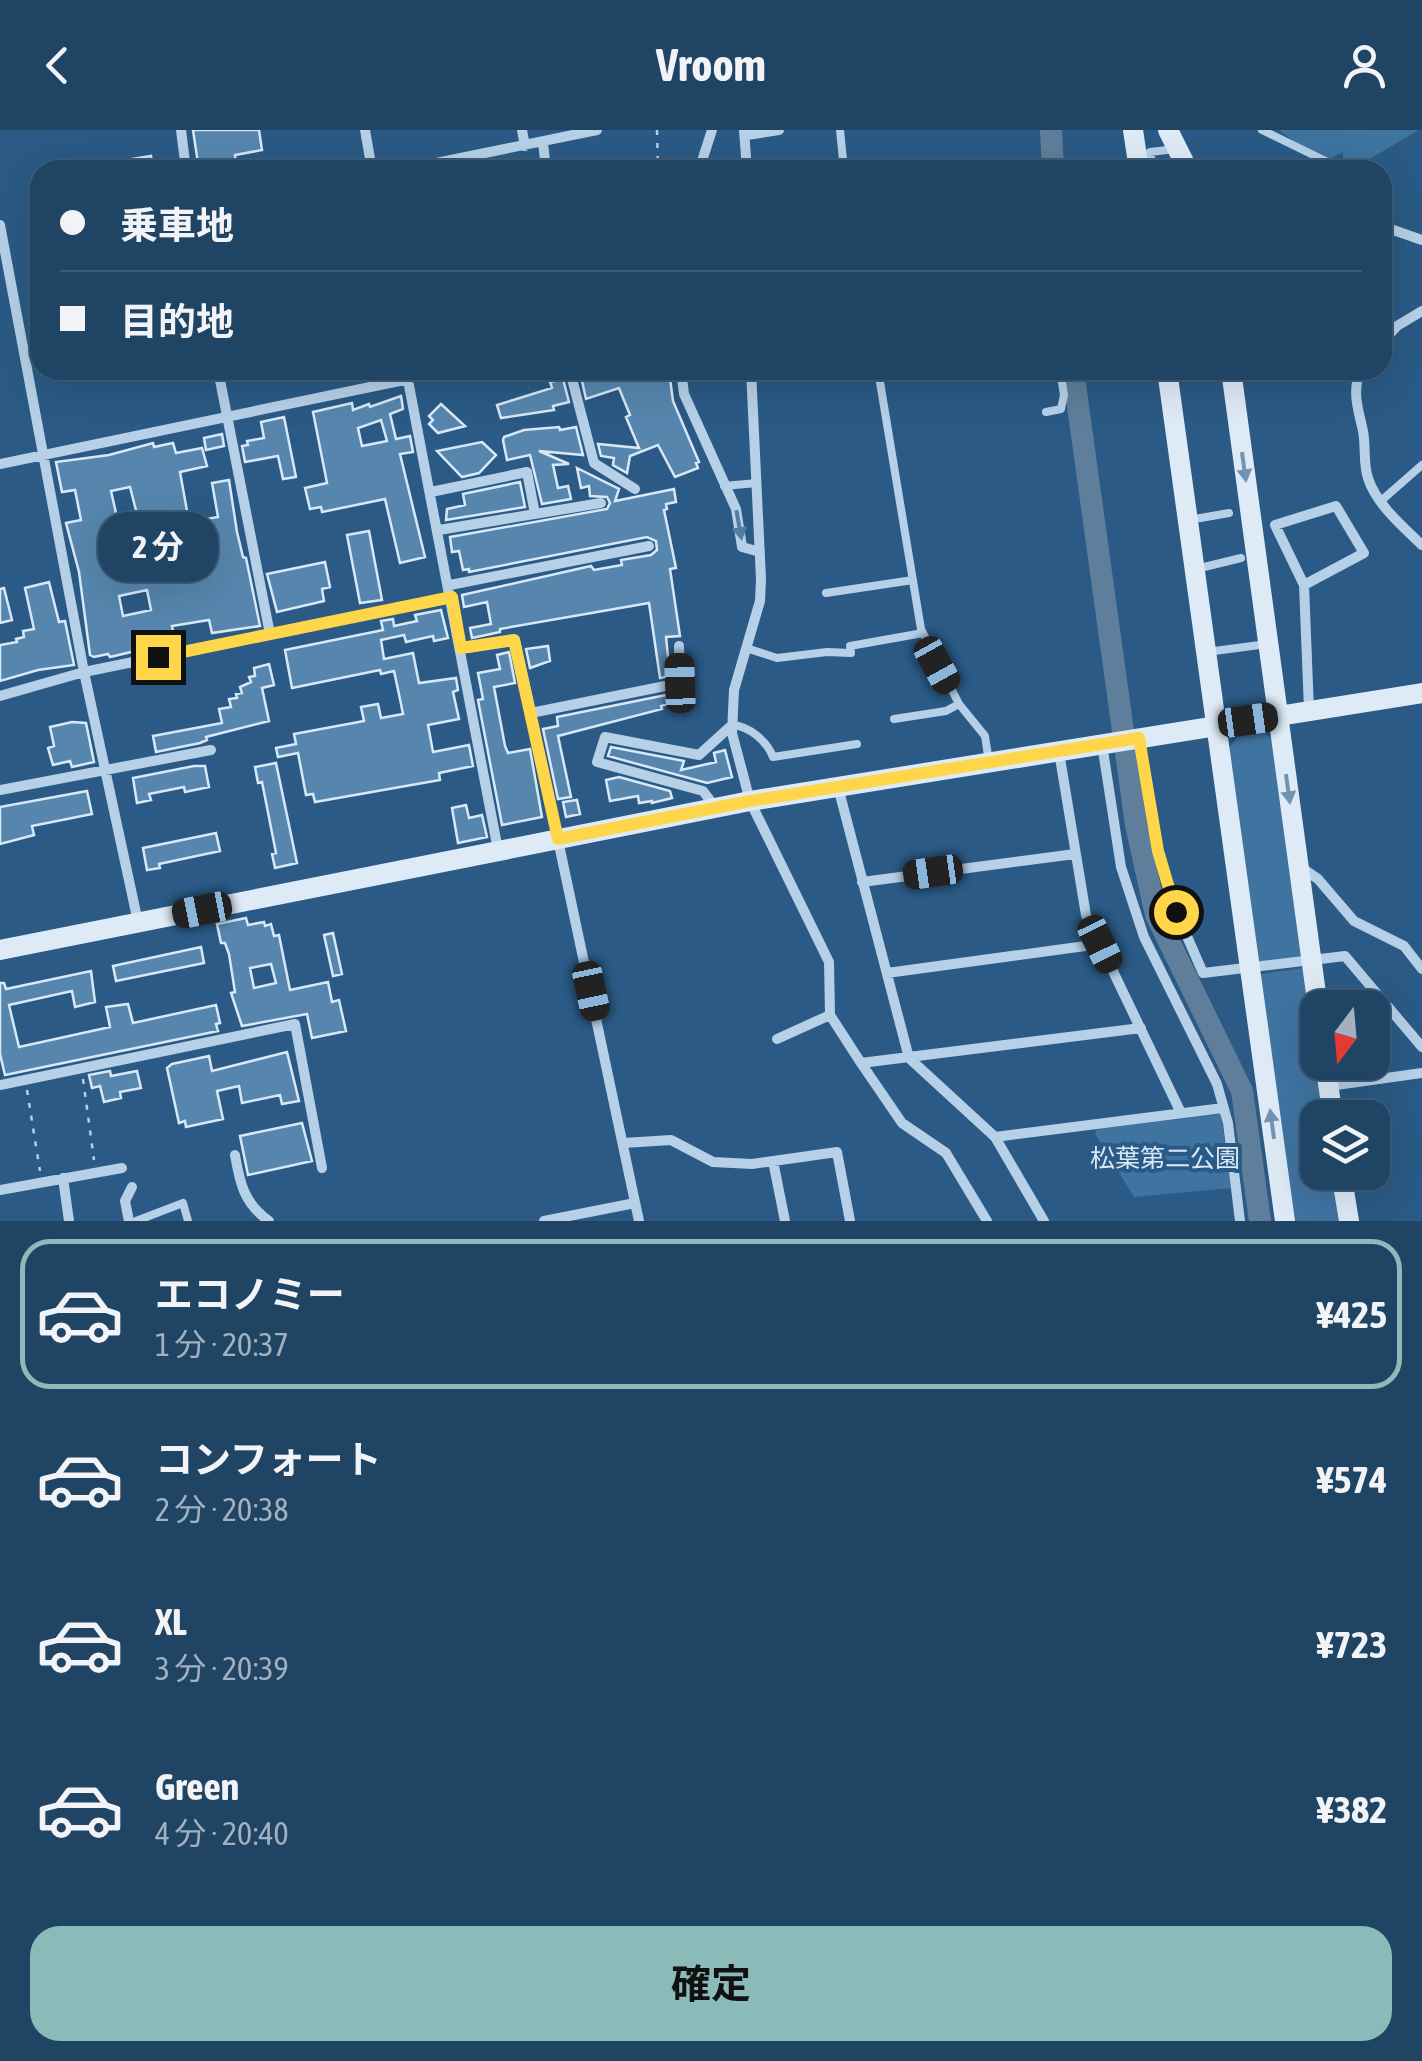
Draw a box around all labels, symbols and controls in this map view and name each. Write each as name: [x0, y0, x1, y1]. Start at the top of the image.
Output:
icon: back: [30, 38, 85, 93]
icon: person: [1337, 38, 1392, 93]
text: Vroom: [656, 39, 766, 91]
text: 乗車地: [120, 204, 234, 247]
text: 目的地: [120, 300, 234, 343]
one-way arrow: [1236, 451, 1252, 483]
one-way arrow: [732, 510, 747, 541]
callout: 2 分: [98, 512, 218, 582]
text: 2 分: [132, 528, 184, 565]
car: [909, 631, 965, 699]
route end: [136, 635, 181, 680]
car: [664, 652, 696, 714]
car: [1216, 701, 1280, 739]
one-way arrow: [1280, 773, 1296, 805]
car: [901, 853, 965, 891]
car: [170, 890, 234, 930]
route start: [1154, 890, 1199, 935]
car: [1073, 910, 1127, 978]
car: [570, 959, 612, 1023]
north arrow: [1300, 990, 1390, 1080]
map controls: [1300, 990, 1390, 1190]
button: layers: [1300, 1100, 1390, 1190]
one-way arrow: [1263, 1108, 1279, 1140]
park label: 松葉第二公園: [1090, 1144, 1240, 1172]
icon: car: [35, 1269, 125, 1359]
text: エコノミー: [155, 1273, 345, 1316]
text: ¥425: [1317, 1293, 1387, 1336]
text: 1 分 · 20:37: [155, 1326, 289, 1363]
icon: car: [35, 1434, 125, 1524]
text: コンフォート: [155, 1438, 382, 1481]
text: ¥574: [1317, 1458, 1387, 1501]
text: 2 分 · 20:38: [155, 1491, 289, 1528]
icon: car: [35, 1599, 125, 1689]
text: XL: [155, 1600, 187, 1643]
text: ¥723: [1317, 1623, 1387, 1666]
text: 3 分 · 20:39: [155, 1650, 289, 1687]
icon: car: [35, 1764, 125, 1854]
text: Green: [155, 1765, 239, 1808]
text: ¥382: [1317, 1788, 1387, 1831]
text: 4 分 · 20:40: [155, 1815, 289, 1852]
button: 確定: [30, 1926, 1392, 2041]

